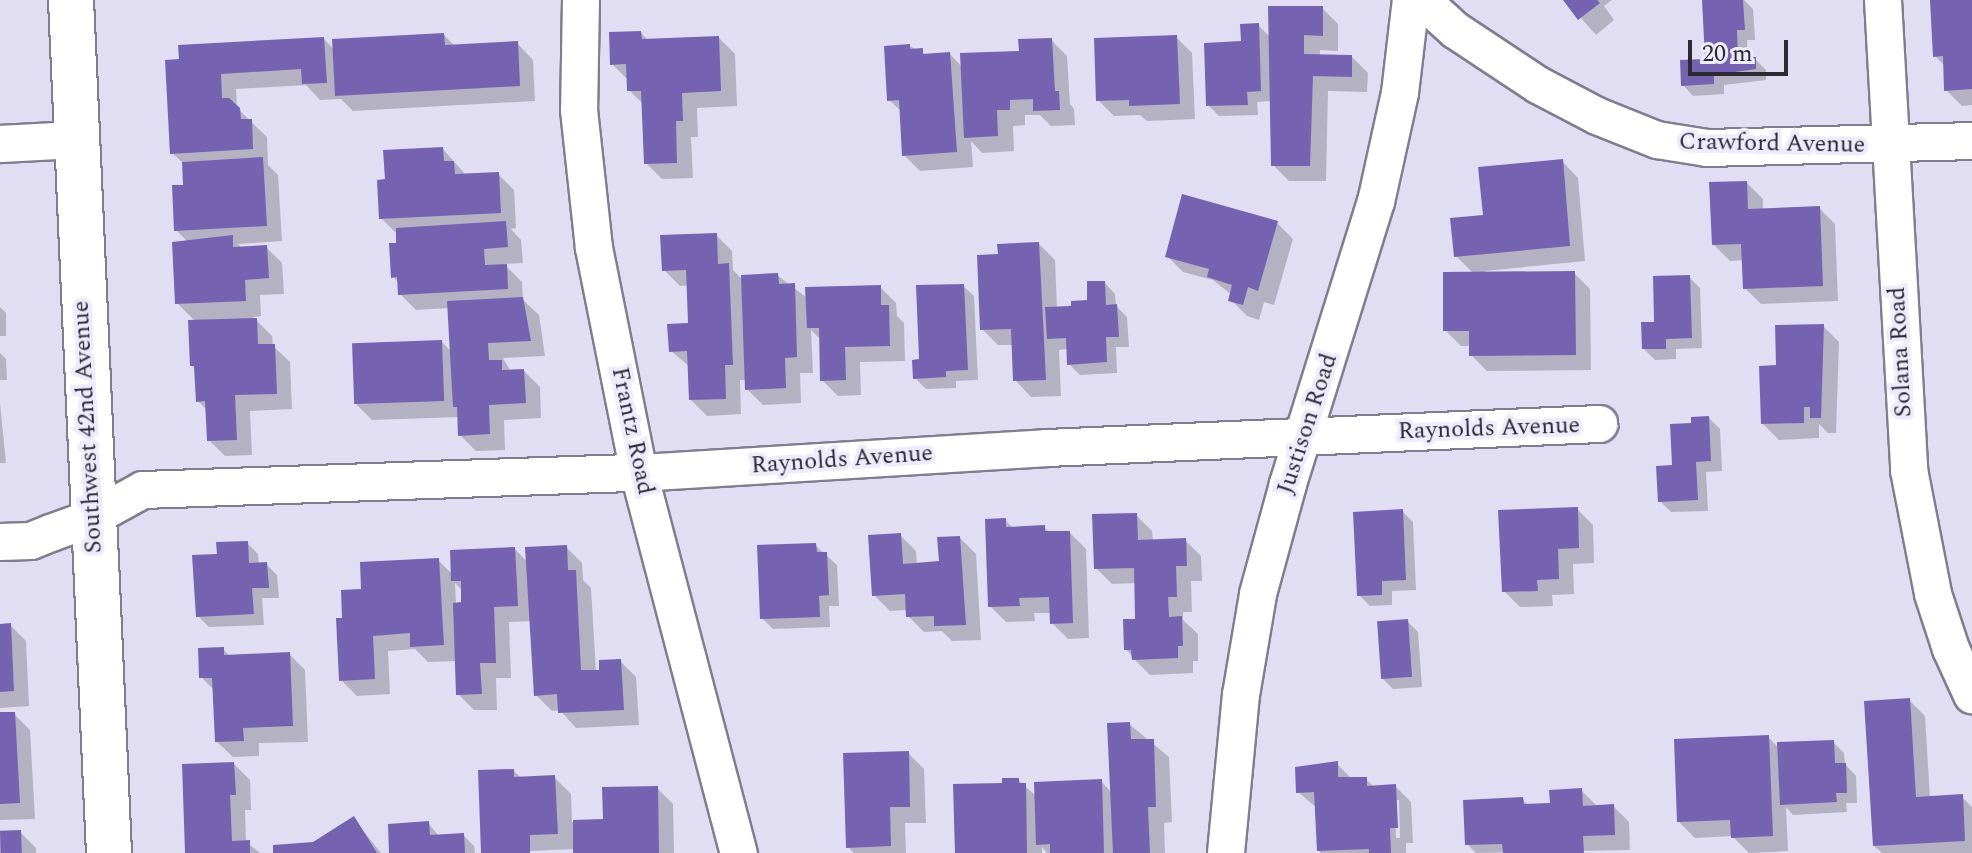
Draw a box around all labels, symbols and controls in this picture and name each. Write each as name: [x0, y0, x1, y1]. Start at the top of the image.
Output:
scale bar: [1692, 24, 1792, 74]
text: 20 m: [1702, 36, 1753, 72]
street label: Crawford Avenue: [1679, 128, 1865, 160]
street label: Solana Road: [1883, 286, 1919, 418]
street label: Southwest 42nd Avenue: [67, 300, 109, 554]
street label: Justison Road: [1272, 350, 1344, 498]
street label: Frantz Road: [604, 365, 660, 497]
street label: Raynolds Avenue: [1397, 411, 1581, 447]
street label: Raynolds Avenue: [750, 439, 934, 481]

